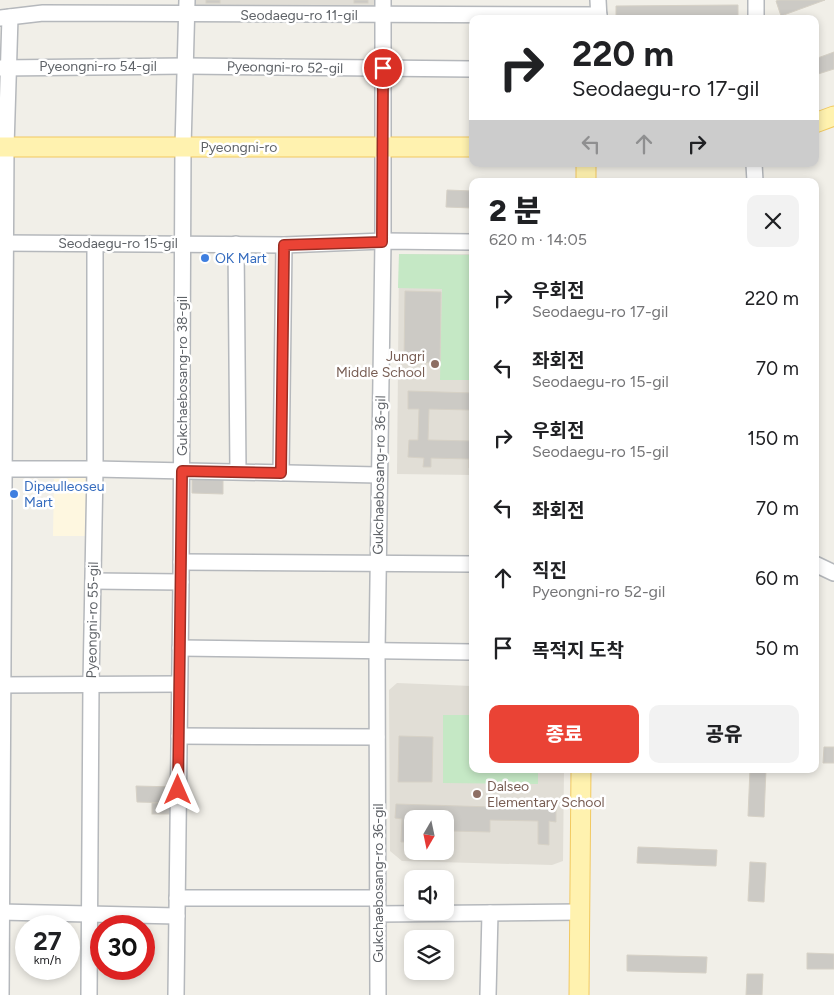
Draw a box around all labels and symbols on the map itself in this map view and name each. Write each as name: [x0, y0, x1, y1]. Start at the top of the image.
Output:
street label: Seodaegu-ro 11-gil: [240, 7, 358, 24]
pin: [362, 47, 404, 89]
street label: Pyeongni-ro 54-gil: [39, 58, 157, 75]
street label: Pyeongni-ro 52-gil: [227, 58, 343, 77]
street label: Pyeongni-ro: [201, 139, 277, 156]
street label: Seodaegu-ro 15-gil: [58, 235, 178, 252]
place label: OK Mart: [215, 250, 267, 267]
marker: OK Mart: [199, 252, 211, 264]
street label: Gukchaebosang-ro 38-gil: [174, 296, 191, 456]
place label: Jungri Middle School: [336, 348, 425, 381]
marker: Jungri Middle School: [429, 358, 441, 370]
street label: Gukchaebosang-ro 36-gil: [370, 395, 389, 555]
place label: Dipeulleoseu Mart: [24, 478, 105, 511]
marker: Dipeulleoseu Mart: [8, 488, 20, 500]
street label: Pyeongni-ro 55-gil: [83, 561, 102, 679]
position arrow: [151, 763, 203, 815]
place label: Dalseo Elementary School: [487, 778, 605, 811]
marker: Dalseo Elementary School: [471, 788, 483, 800]
street label: Gukchaebosang-ro 36-gil: [370, 803, 387, 963]
north arrow: [404, 810, 454, 860]
speed limit sign: 30: [90, 915, 155, 980]

